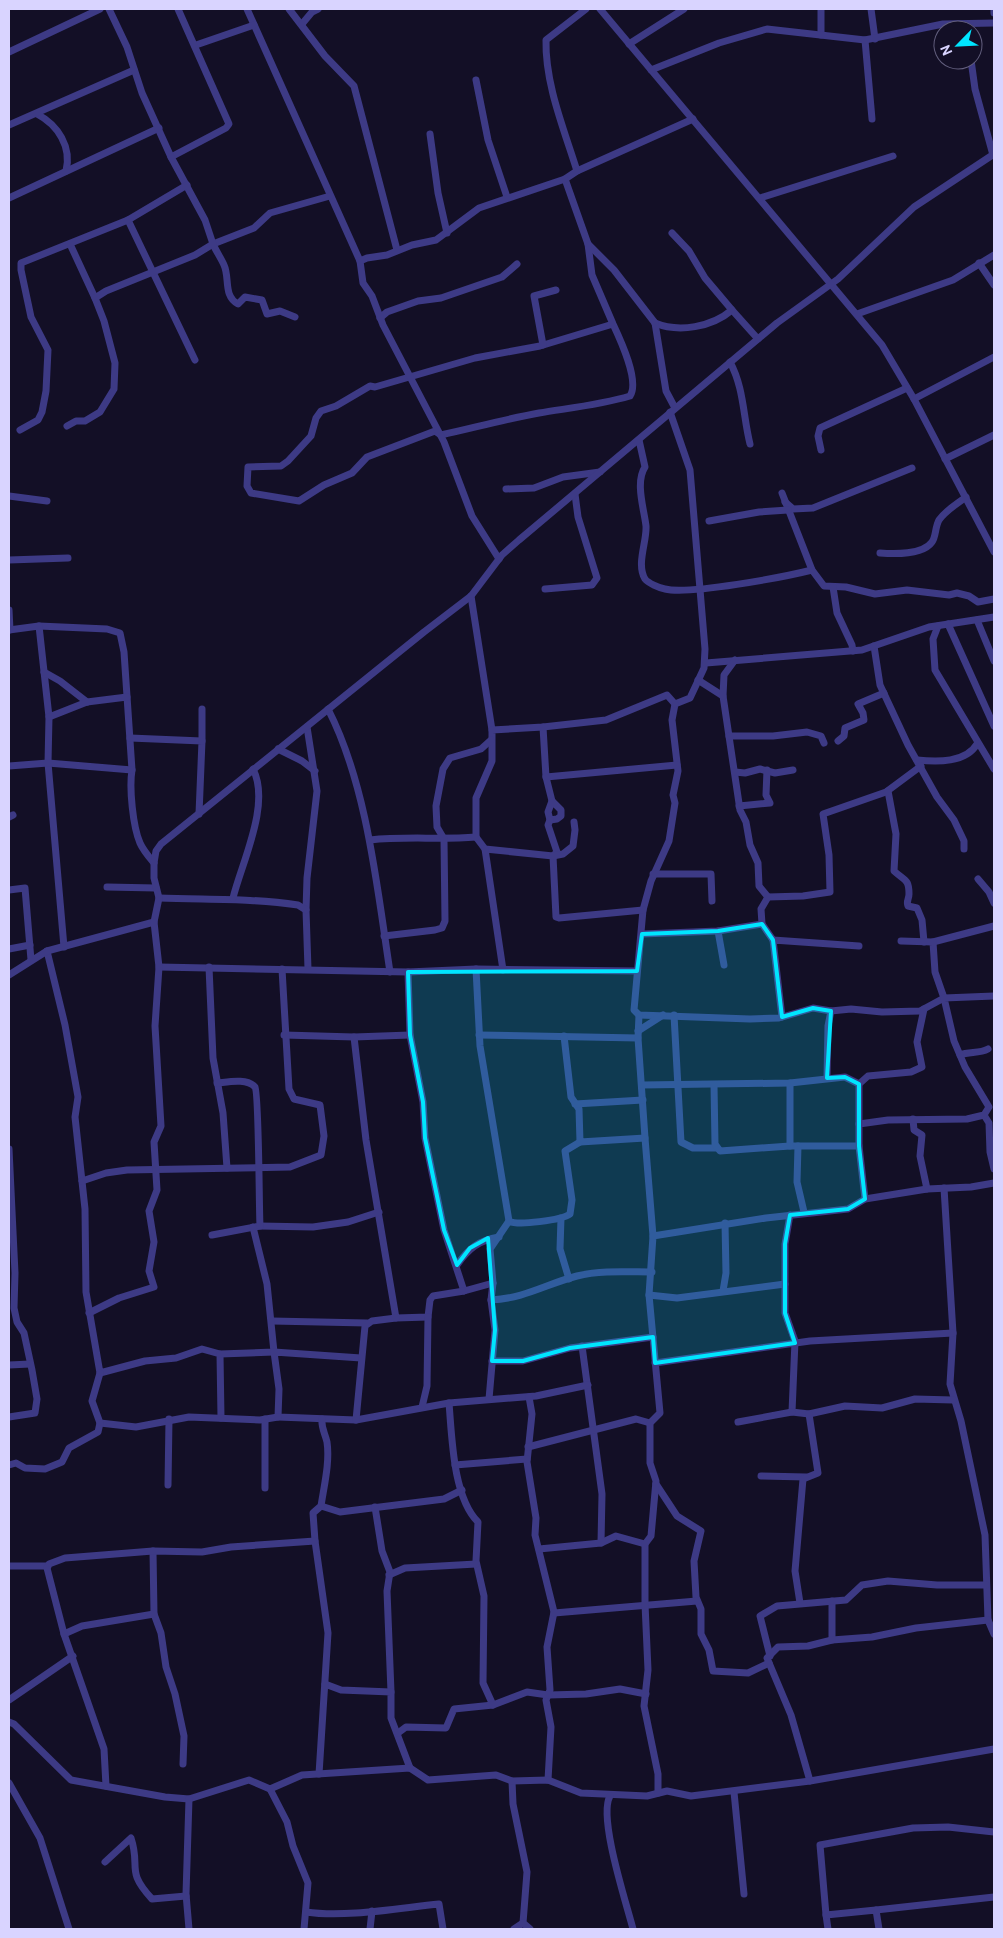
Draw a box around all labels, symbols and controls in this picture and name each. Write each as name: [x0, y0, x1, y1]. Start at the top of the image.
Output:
north arrow: [933, 20, 983, 70]
text: N: [938, 42, 957, 58]

